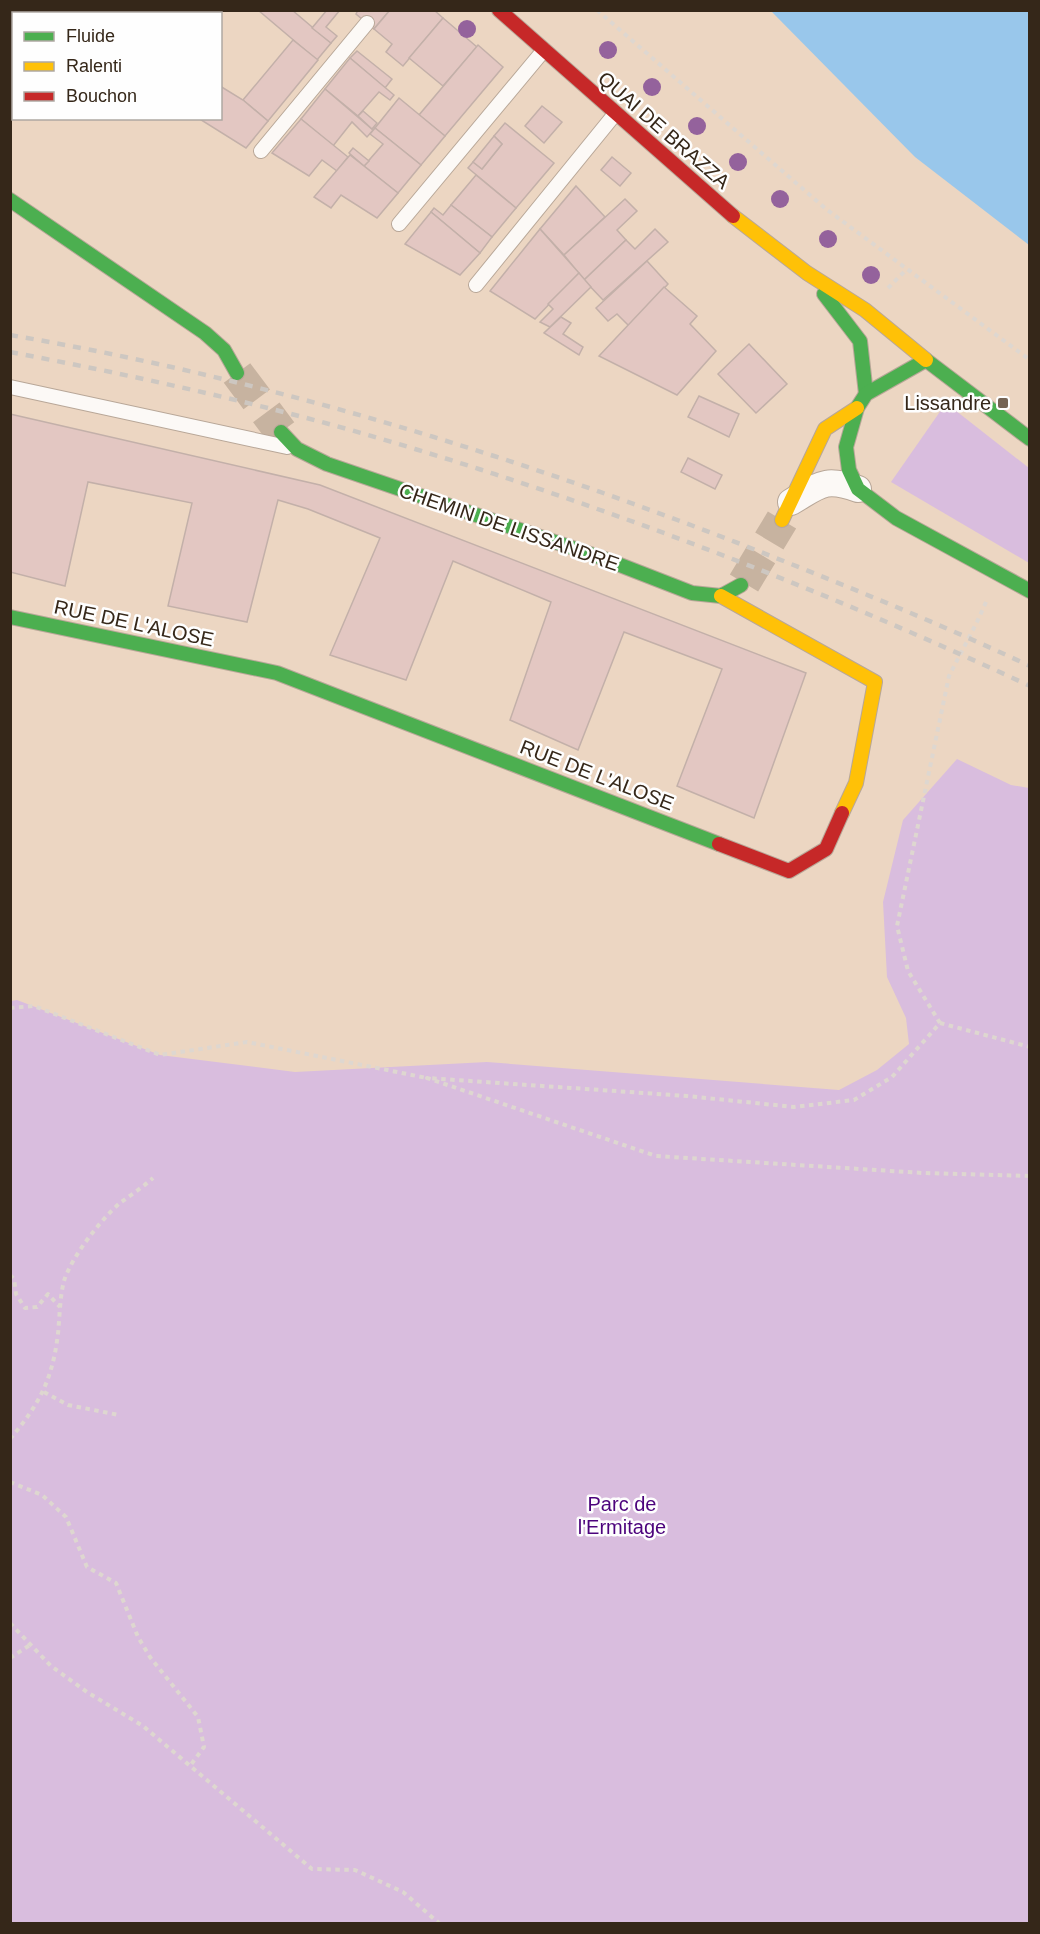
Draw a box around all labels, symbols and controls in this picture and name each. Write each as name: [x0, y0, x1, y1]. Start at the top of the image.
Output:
legend: [12, 12, 222, 120]
text: Fluide: [66, 26, 115, 46]
text: Ralenti: [66, 56, 122, 76]
street label: QUAI DE BRAZZA: [594, 67, 735, 193]
text: Bouchon: [66, 86, 137, 106]
place label: Lissandre: [904, 392, 991, 414]
marker: Lissandre: [996, 396, 1010, 410]
street label: CHEMIN DE LISSANDRE: [396, 479, 622, 575]
street label: RUE DE L'ALOSE: [52, 595, 216, 651]
street label: RUE DE L'ALOSE: [517, 736, 677, 814]
park label: Parc de l'Ermitage: [578, 1493, 666, 1538]

